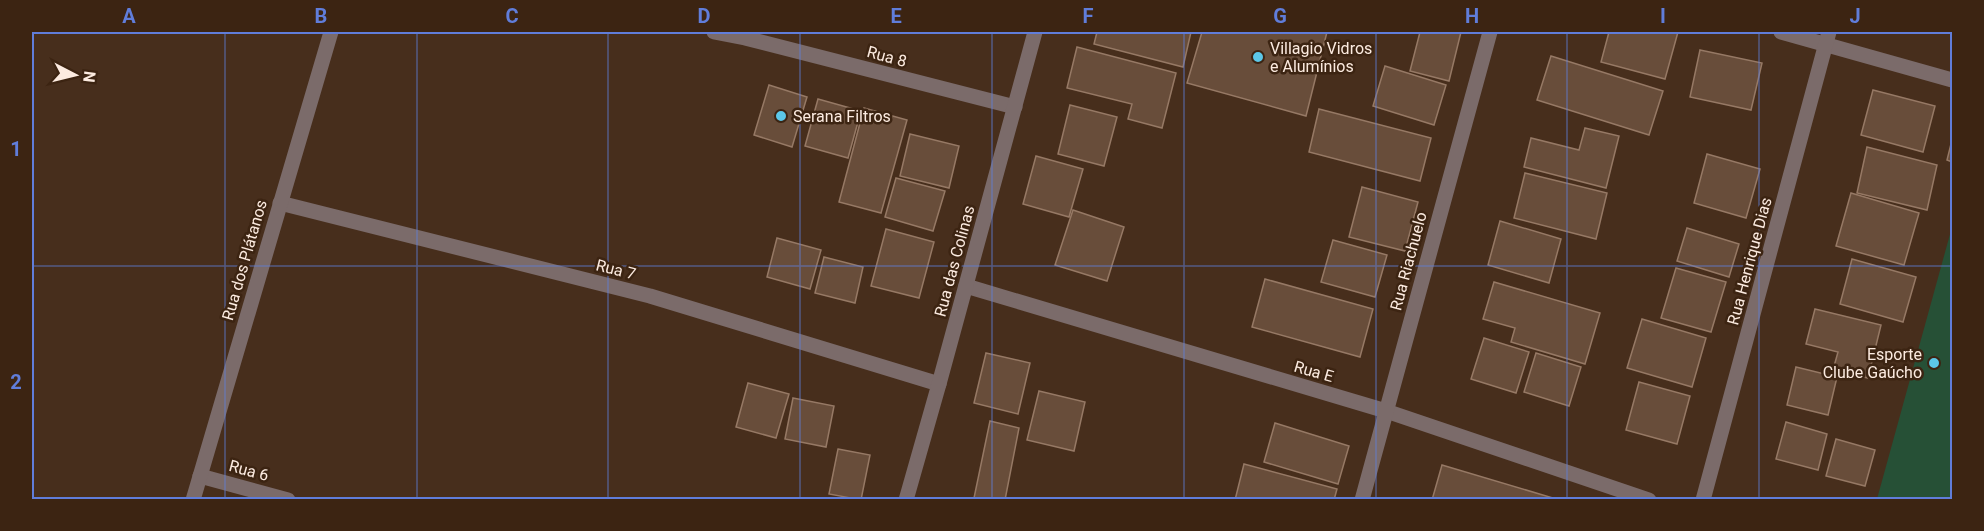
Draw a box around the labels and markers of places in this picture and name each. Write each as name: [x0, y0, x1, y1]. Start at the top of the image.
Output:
place label: Villagio Vidros e Alumínios: [1270, 39, 1372, 76]
marker: Villagio Vidros e Alumínios: [1251, 50, 1265, 64]
place label: Serana Filtros: [793, 107, 891, 126]
marker: Serana Filtros: [774, 109, 788, 123]
place label: Esporte Clube Gaúcho: [1823, 345, 1922, 382]
marker: Esporte Clube Gaúcho: [1927, 356, 1941, 370]

